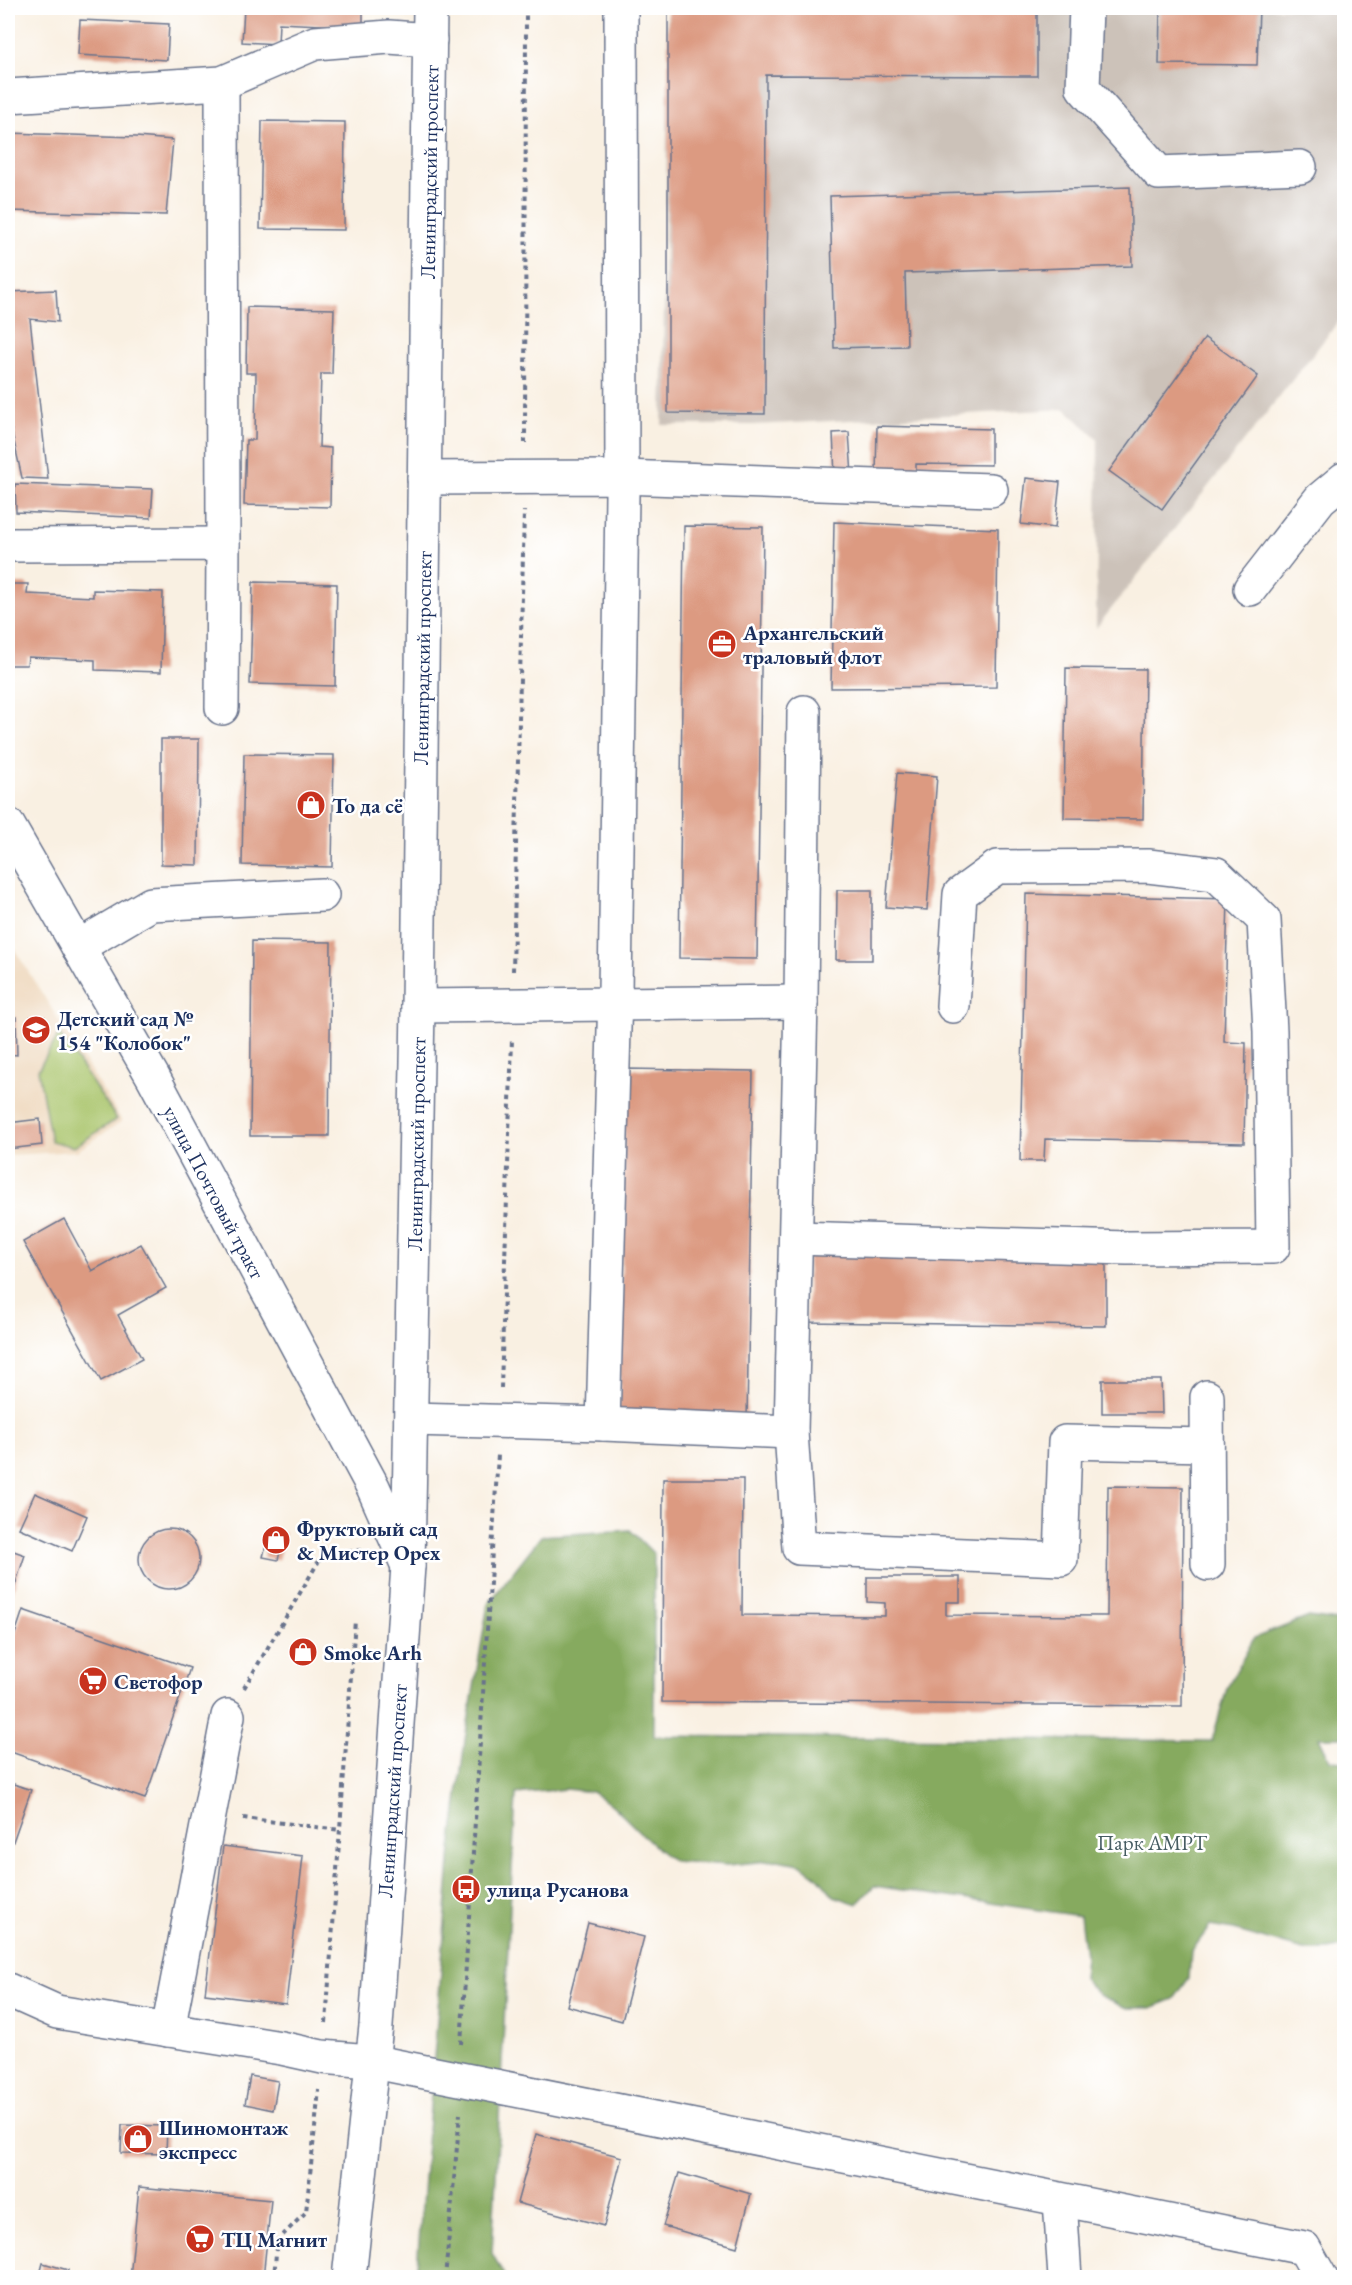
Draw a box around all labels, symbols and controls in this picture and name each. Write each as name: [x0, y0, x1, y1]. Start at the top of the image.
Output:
street label: Ленинградский проспект: [414, 64, 444, 279]
street label: Ленинградский проспект: [407, 550, 437, 765]
place label: Архангельский траловый флот: [742, 619, 884, 670]
office icon: Архангельский траловый флот: [706, 628, 738, 660]
shop icon: То да сё: [295, 789, 327, 821]
place label: То да сё: [332, 792, 403, 819]
place label: Детский сад № 154 "Колобок": [57, 1005, 194, 1056]
school or university icon: Детский сад № 154 "Колобок": [20, 1014, 52, 1046]
street label: Ленинградский проспект: [401, 1036, 431, 1251]
street label: улица Почтовый тракт: [157, 1101, 271, 1284]
place label: Фруктовый сад & Мистер Орех: [297, 1515, 441, 1566]
shop icon: Фруктовый сад & Мистер Орех: [260, 1524, 292, 1556]
shop icon: Smoke Arh: [287, 1636, 319, 1668]
place label: Smoke Arh: [324, 1639, 422, 1666]
supermarket icon: Светофор: [77, 1665, 109, 1697]
place label: Светофор: [114, 1668, 203, 1695]
street label: Ленинградский проспект: [371, 1683, 413, 1899]
park label: Парк АМРТ: [1097, 1829, 1208, 1856]
bus stop icon: улица Русанова: [450, 1873, 482, 1905]
place label: улица Русанова: [487, 1876, 629, 1903]
place label: Шиномонтаж экспресс: [159, 2114, 288, 2165]
shop icon: Шиномонтаж экспресс: [122, 2123, 154, 2155]
supermarket icon: ТЦ Магнит: [184, 2223, 216, 2255]
place label: ТЦ Магнит: [221, 2226, 328, 2253]

